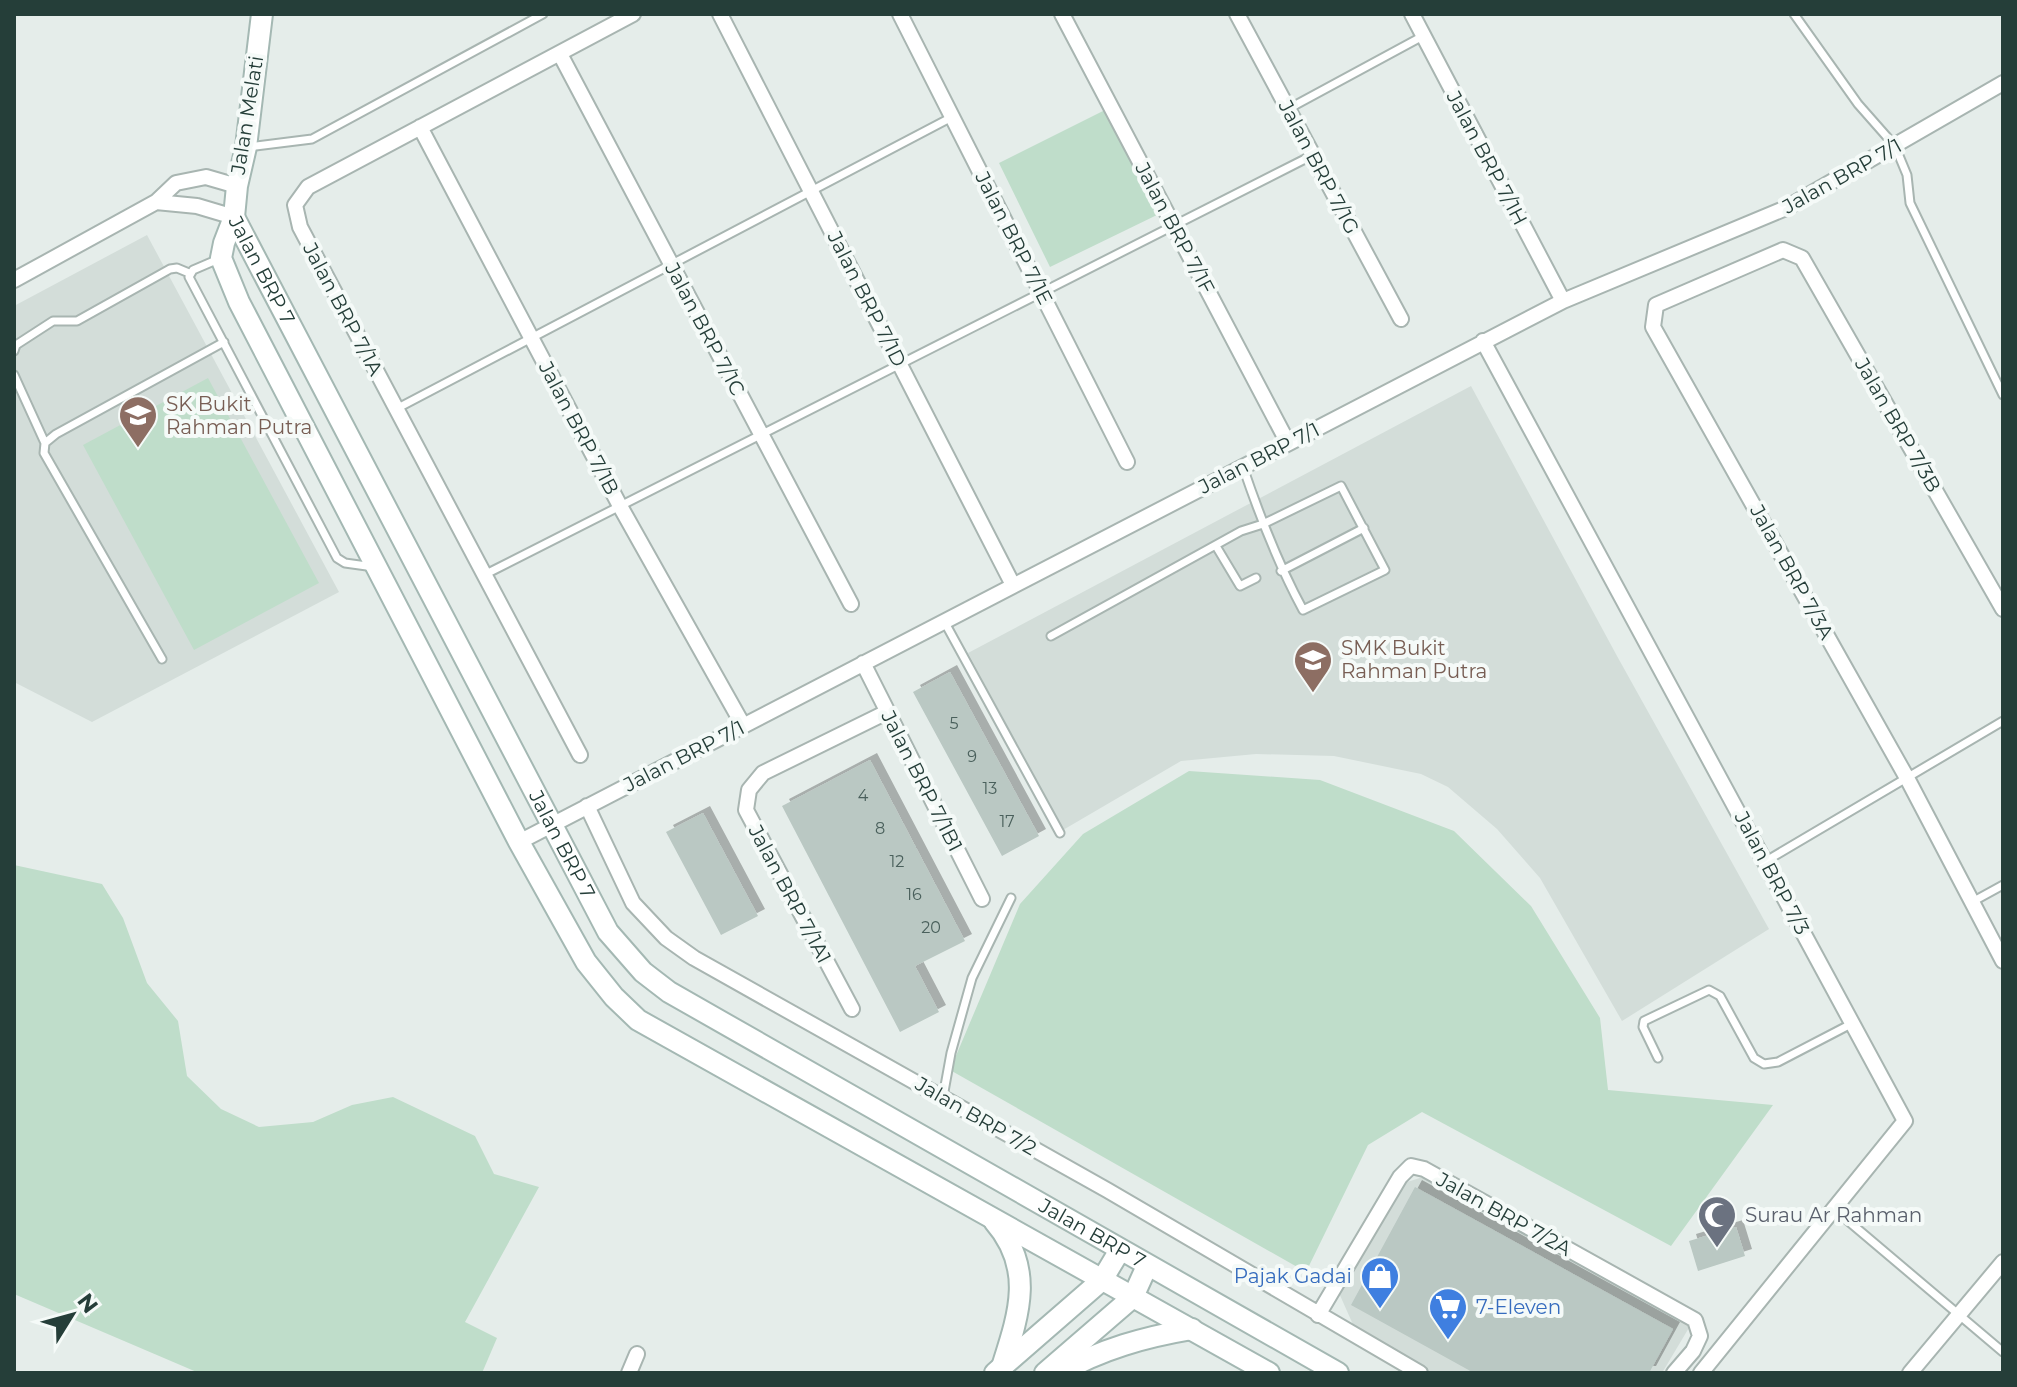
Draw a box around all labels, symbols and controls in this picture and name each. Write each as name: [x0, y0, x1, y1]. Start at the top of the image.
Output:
street label: Jalan Melati: [226, 54, 268, 177]
street label: Jalan BRP 7/1H: [1441, 86, 1532, 229]
street label: Jalan BRP 7/1G: [1273, 95, 1364, 238]
street label: Jalan BRP 7/1: [1777, 133, 1906, 219]
street label: Jalan BRP 7/1F: [1130, 157, 1220, 298]
street label: Jalan BRP 7/1E: [970, 167, 1058, 308]
street label: Jalan BRP 7: [223, 211, 300, 328]
street label: Jalan BRP 7/1D: [822, 226, 911, 371]
street label: Jalan BRP 7/1A: [298, 238, 388, 380]
street label: Jalan BRP 7/1C: [660, 258, 750, 399]
street label: Jalan BRP 7/3B: [1849, 353, 1946, 496]
street label: Jalan BRP 7/1B: [533, 356, 624, 499]
place label: SK Bukit Rahman Putra: [166, 392, 312, 439]
school or university icon: SK Bukit Rahman Putra: [117, 394, 159, 449]
street label: Jalan BRP 7/1: [1194, 417, 1323, 499]
street label: Jalan BRP 7/3A: [1745, 500, 1839, 644]
place label: SMK Bukit Rahman Putra: [1341, 636, 1487, 683]
school or university icon: SMK Bukit Rahman Putra: [1292, 639, 1334, 694]
street label: Jalan BRP 7/1B1: [876, 706, 968, 855]
house number: 5: [949, 714, 959, 733]
street label: Jalan BRP 7/1: [619, 715, 748, 797]
house number: 9: [967, 747, 977, 766]
house number: 13: [983, 779, 997, 798]
street label: Jalan BRP 7: [524, 785, 600, 903]
house number: 4: [858, 786, 869, 805]
street label: Jalan BRP 7/3: [1729, 807, 1814, 939]
house number: 17: [999, 812, 1015, 831]
house number: 8: [875, 819, 885, 838]
street label: Jalan BRP 7/1A1: [743, 820, 837, 967]
house number: 12: [890, 852, 904, 871]
house number: 16: [906, 885, 922, 904]
house number: 20: [921, 918, 941, 937]
street label: Jalan BRP 7/2: [910, 1071, 1041, 1160]
street label: Jalan BRP 7/2A: [1432, 1167, 1576, 1261]
street label: Jalan BRP 7: [1034, 1193, 1150, 1273]
mosque icon: Surau Ar Rahman: [1696, 1194, 1738, 1249]
place label: Surau Ar Rahman: [1745, 1203, 1922, 1227]
shop icon: Pajak Gadai: [1359, 1255, 1401, 1310]
place label: Pajak Gadai: [1234, 1264, 1352, 1288]
north arrow: [32, 1275, 112, 1355]
supermarket icon: 7-Eleven: [1427, 1286, 1469, 1341]
text: N: [71, 1288, 104, 1318]
place label: 7-Eleven: [1476, 1295, 1561, 1319]

